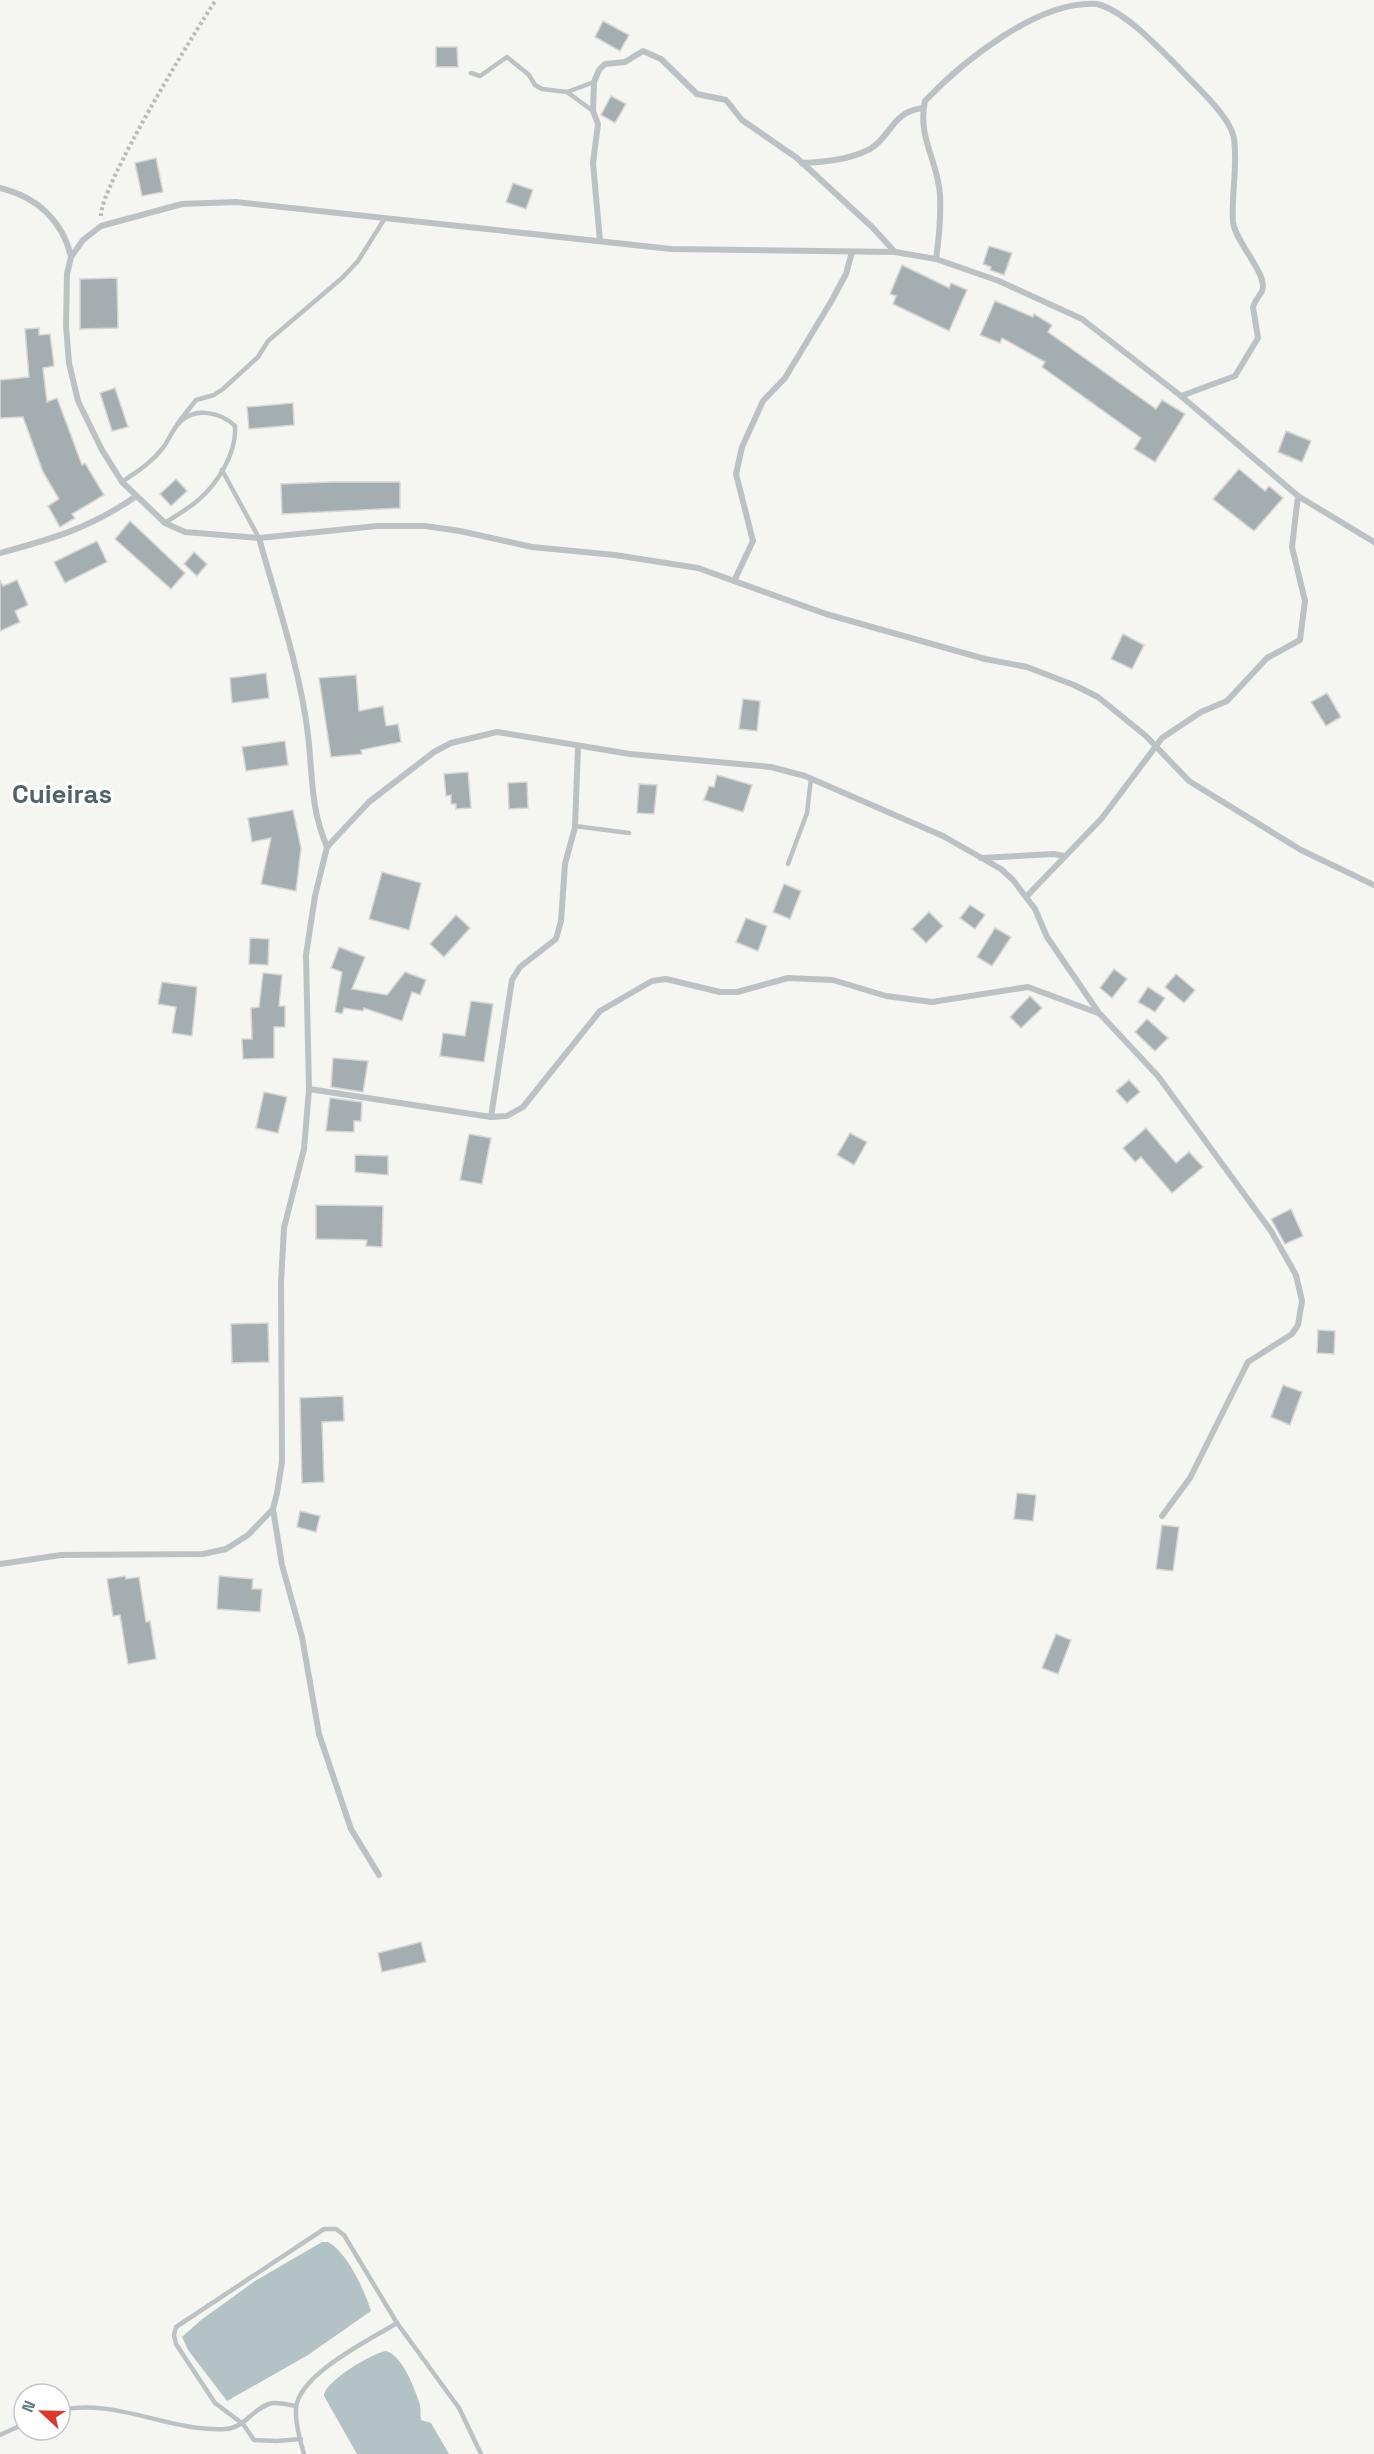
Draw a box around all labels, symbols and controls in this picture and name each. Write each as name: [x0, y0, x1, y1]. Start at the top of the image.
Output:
district label: Cuieiras: [12, 777, 112, 811]
north arrow: [12, 2382, 72, 2442]
text: N: [17, 2398, 40, 2415]

